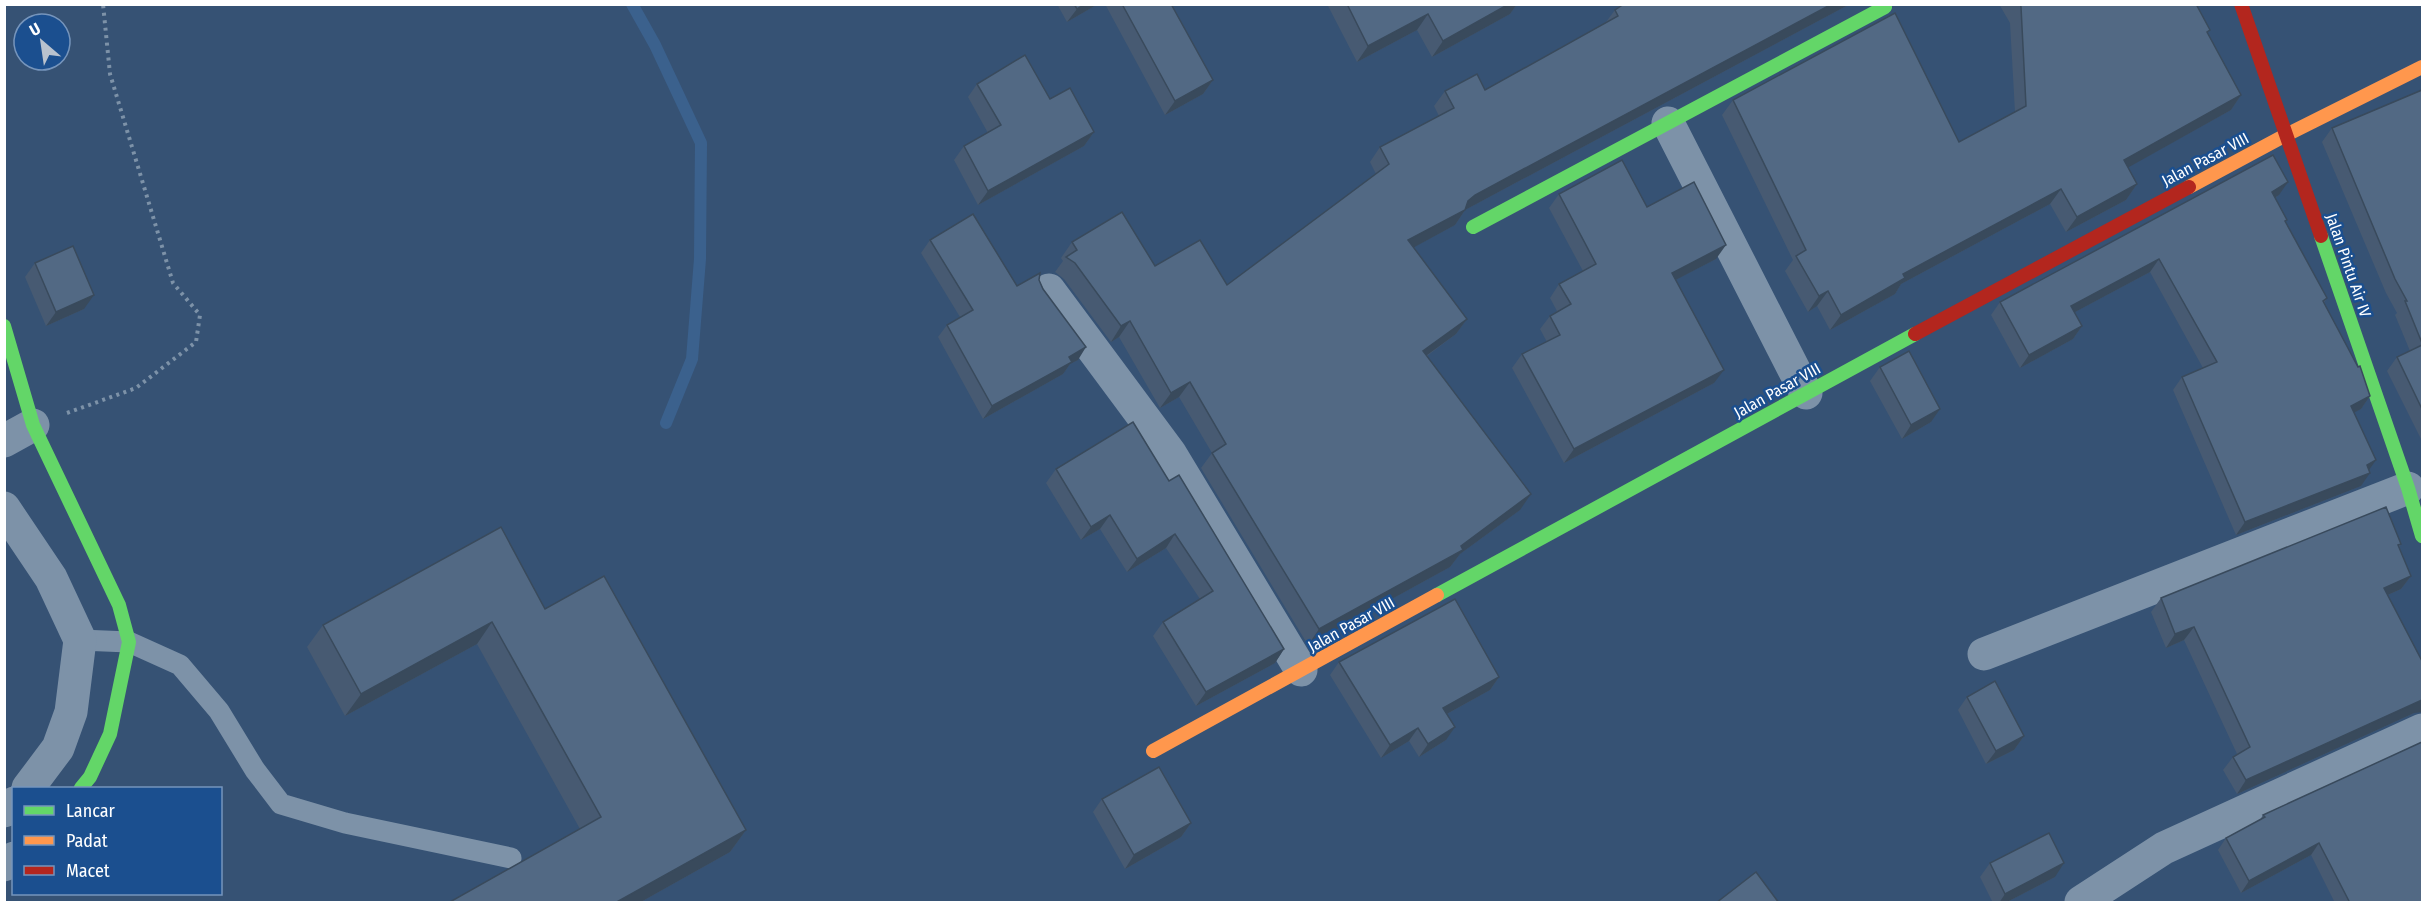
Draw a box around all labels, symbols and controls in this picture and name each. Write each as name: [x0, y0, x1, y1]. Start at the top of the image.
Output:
north arrow: [12, 12, 72, 72]
text: U: [26, 19, 44, 40]
street label: Jalan Pasar VIII: [2158, 128, 2252, 190]
street label: Jalan Pintu Air IV: [2322, 211, 2375, 320]
street label: Jalan Pasar VIII: [1731, 359, 1824, 422]
street label: Jalan Pasar VIII: [1305, 593, 1398, 656]
legend: [12, 787, 222, 895]
text: Lancar: [66, 800, 115, 822]
text: Padat: [66, 830, 108, 852]
text: Macet: [66, 860, 110, 882]

